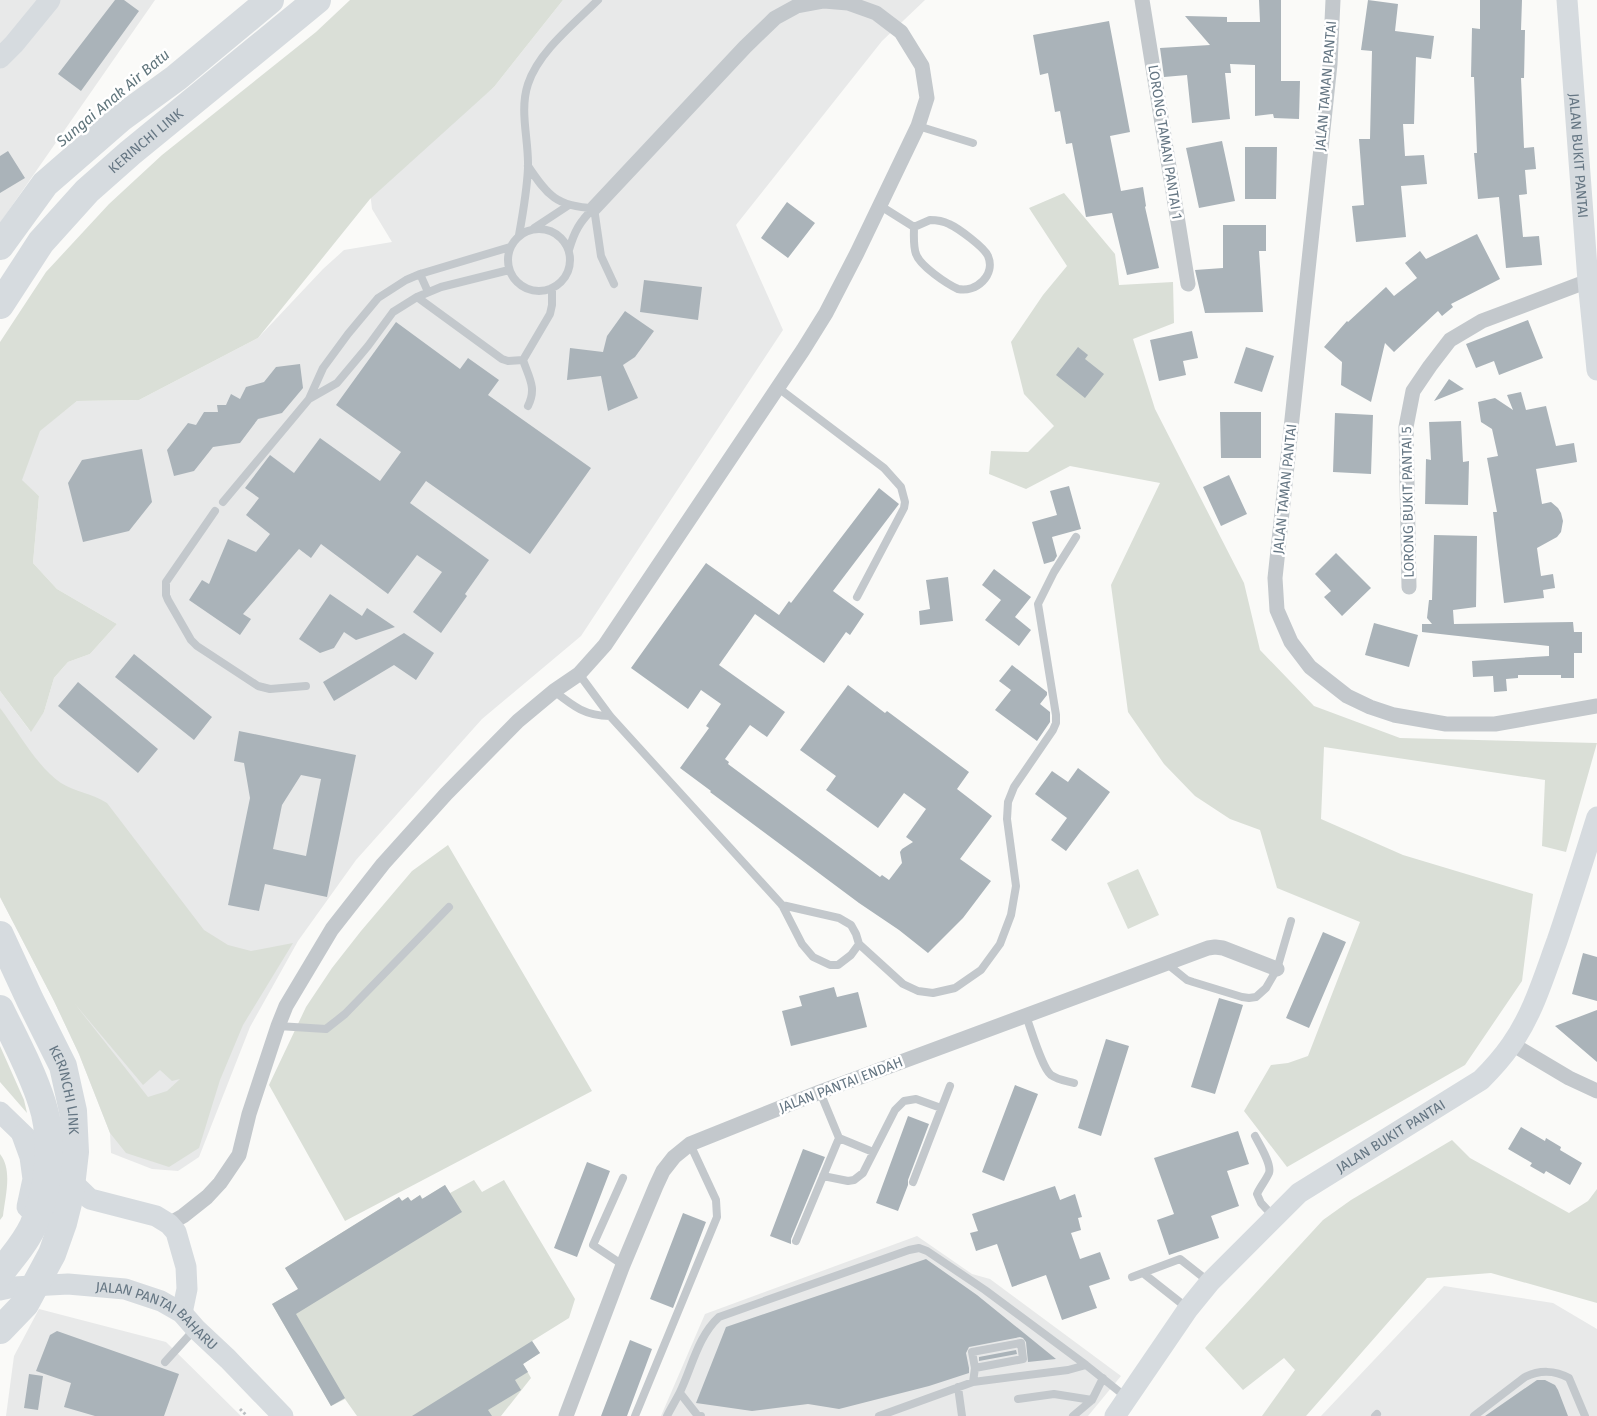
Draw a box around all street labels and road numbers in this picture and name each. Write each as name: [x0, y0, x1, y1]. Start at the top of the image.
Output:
street label: JALAN TAMAN PANTAI: [1312, 20, 1340, 152]
street label: LORONG TAMAN PANTAI 1: [1144, 63, 1186, 221]
street label: JALAN BUKIT PANTAI: [1565, 92, 1592, 219]
street label: KERINCHI LINK: [105, 104, 187, 177]
street label: JALAN TAMAN PANTAI: [1270, 423, 1300, 555]
street label: LORONG BUKIT PANTAI 5: [1398, 426, 1418, 578]
street label: KERINCHI LINK: [45, 1042, 83, 1136]
street label: JALAN PANTAI ENDAH: [777, 1054, 905, 1116]
street label: JALAN BUKIT PANTAI: [1333, 1096, 1448, 1176]
street label: JALAN PANTAI BAHARU: [95, 1278, 221, 1354]

